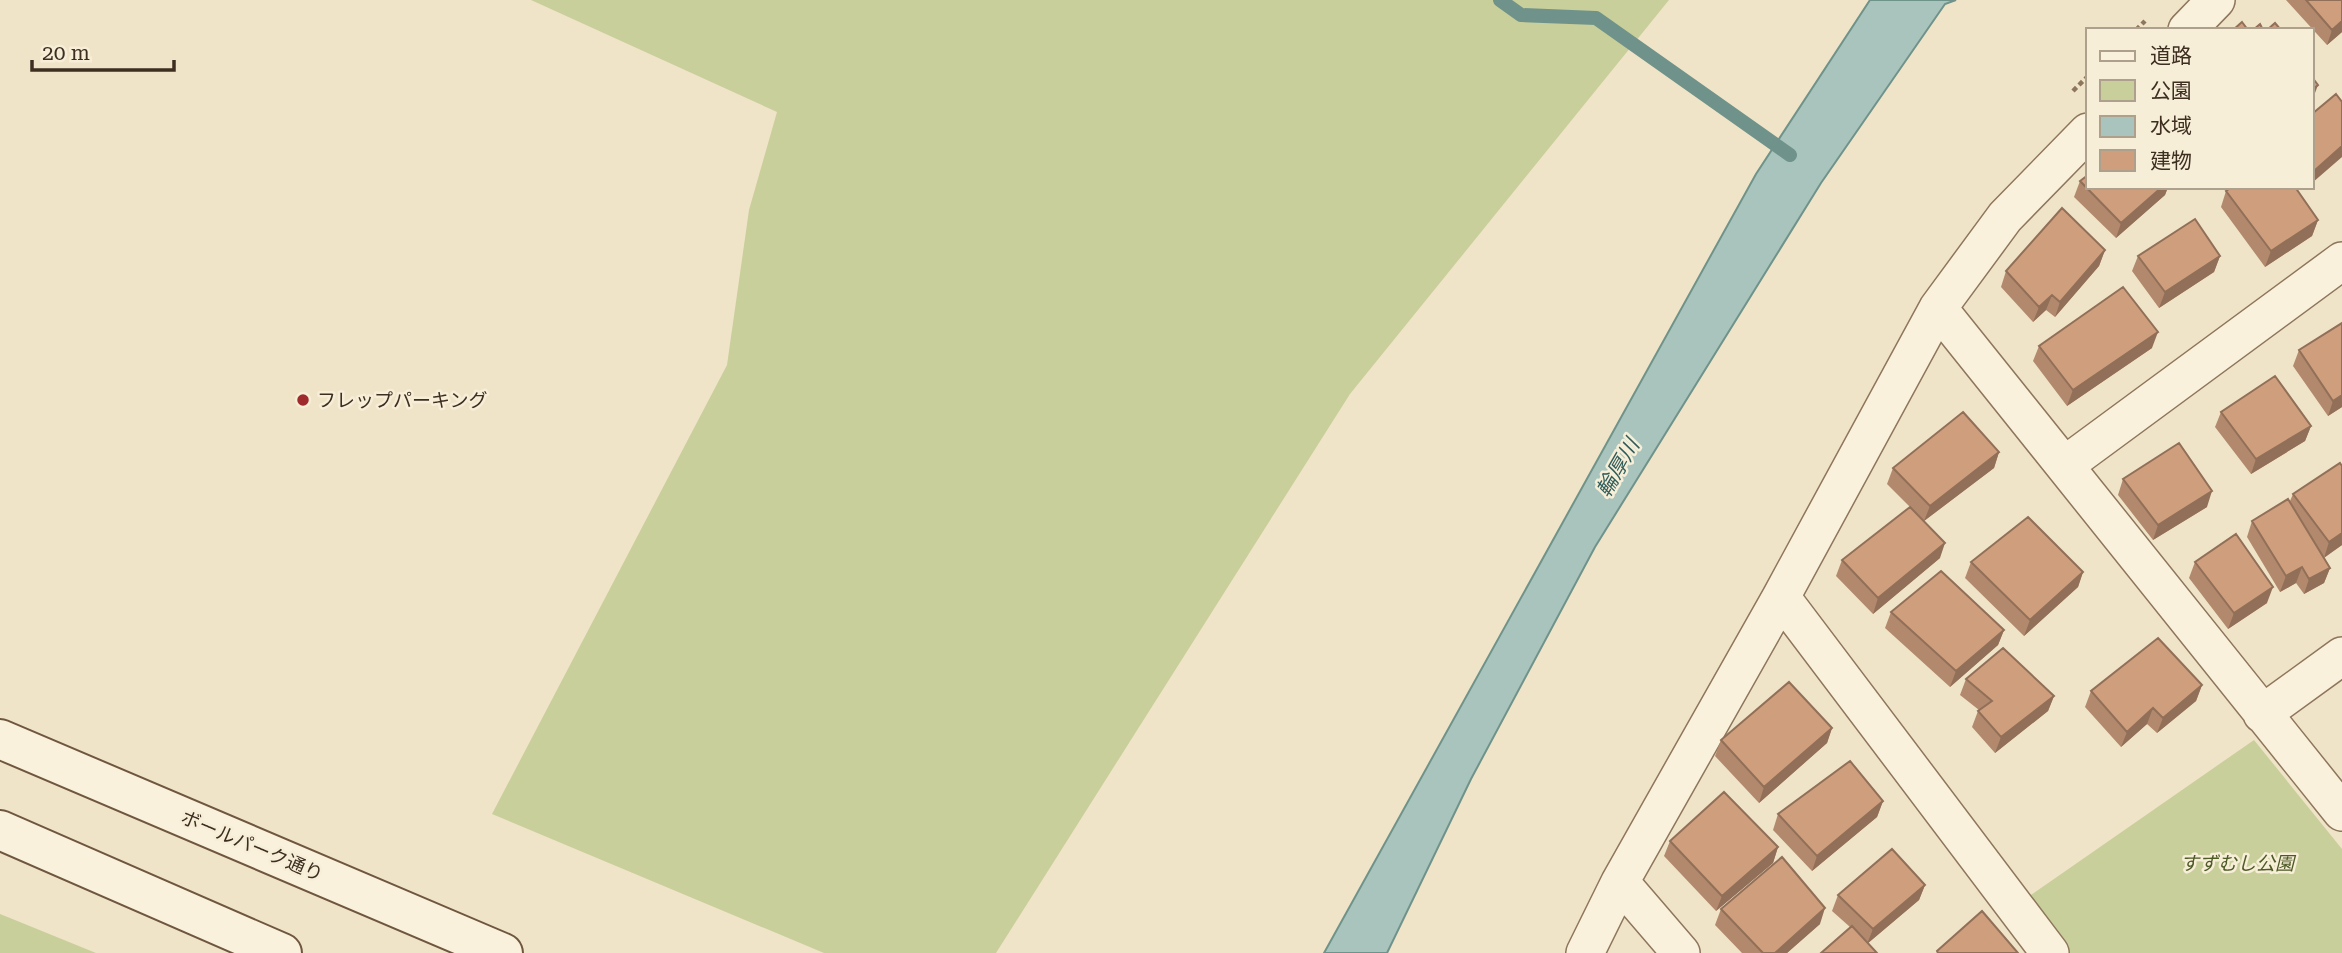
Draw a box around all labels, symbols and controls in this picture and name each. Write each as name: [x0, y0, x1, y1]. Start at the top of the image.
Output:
scale bar: [32, 28, 173, 72]
legend: [2086, 28, 2314, 189]
text: 20 m: [42, 41, 90, 65]
text: 道路: [2150, 44, 2192, 68]
text: 公園: [2150, 79, 2192, 103]
text: 水域: [2150, 114, 2192, 138]
text: 建物: [2150, 149, 2192, 173]
place label: フレップパーキング: [317, 389, 487, 412]
marker: フレップパーキング: [295, 392, 311, 408]
water label: 輪厚川: [1592, 433, 1645, 501]
street label: ボールパーク通り: [178, 806, 326, 886]
park label: すずむし公園: [2180, 852, 2297, 875]

